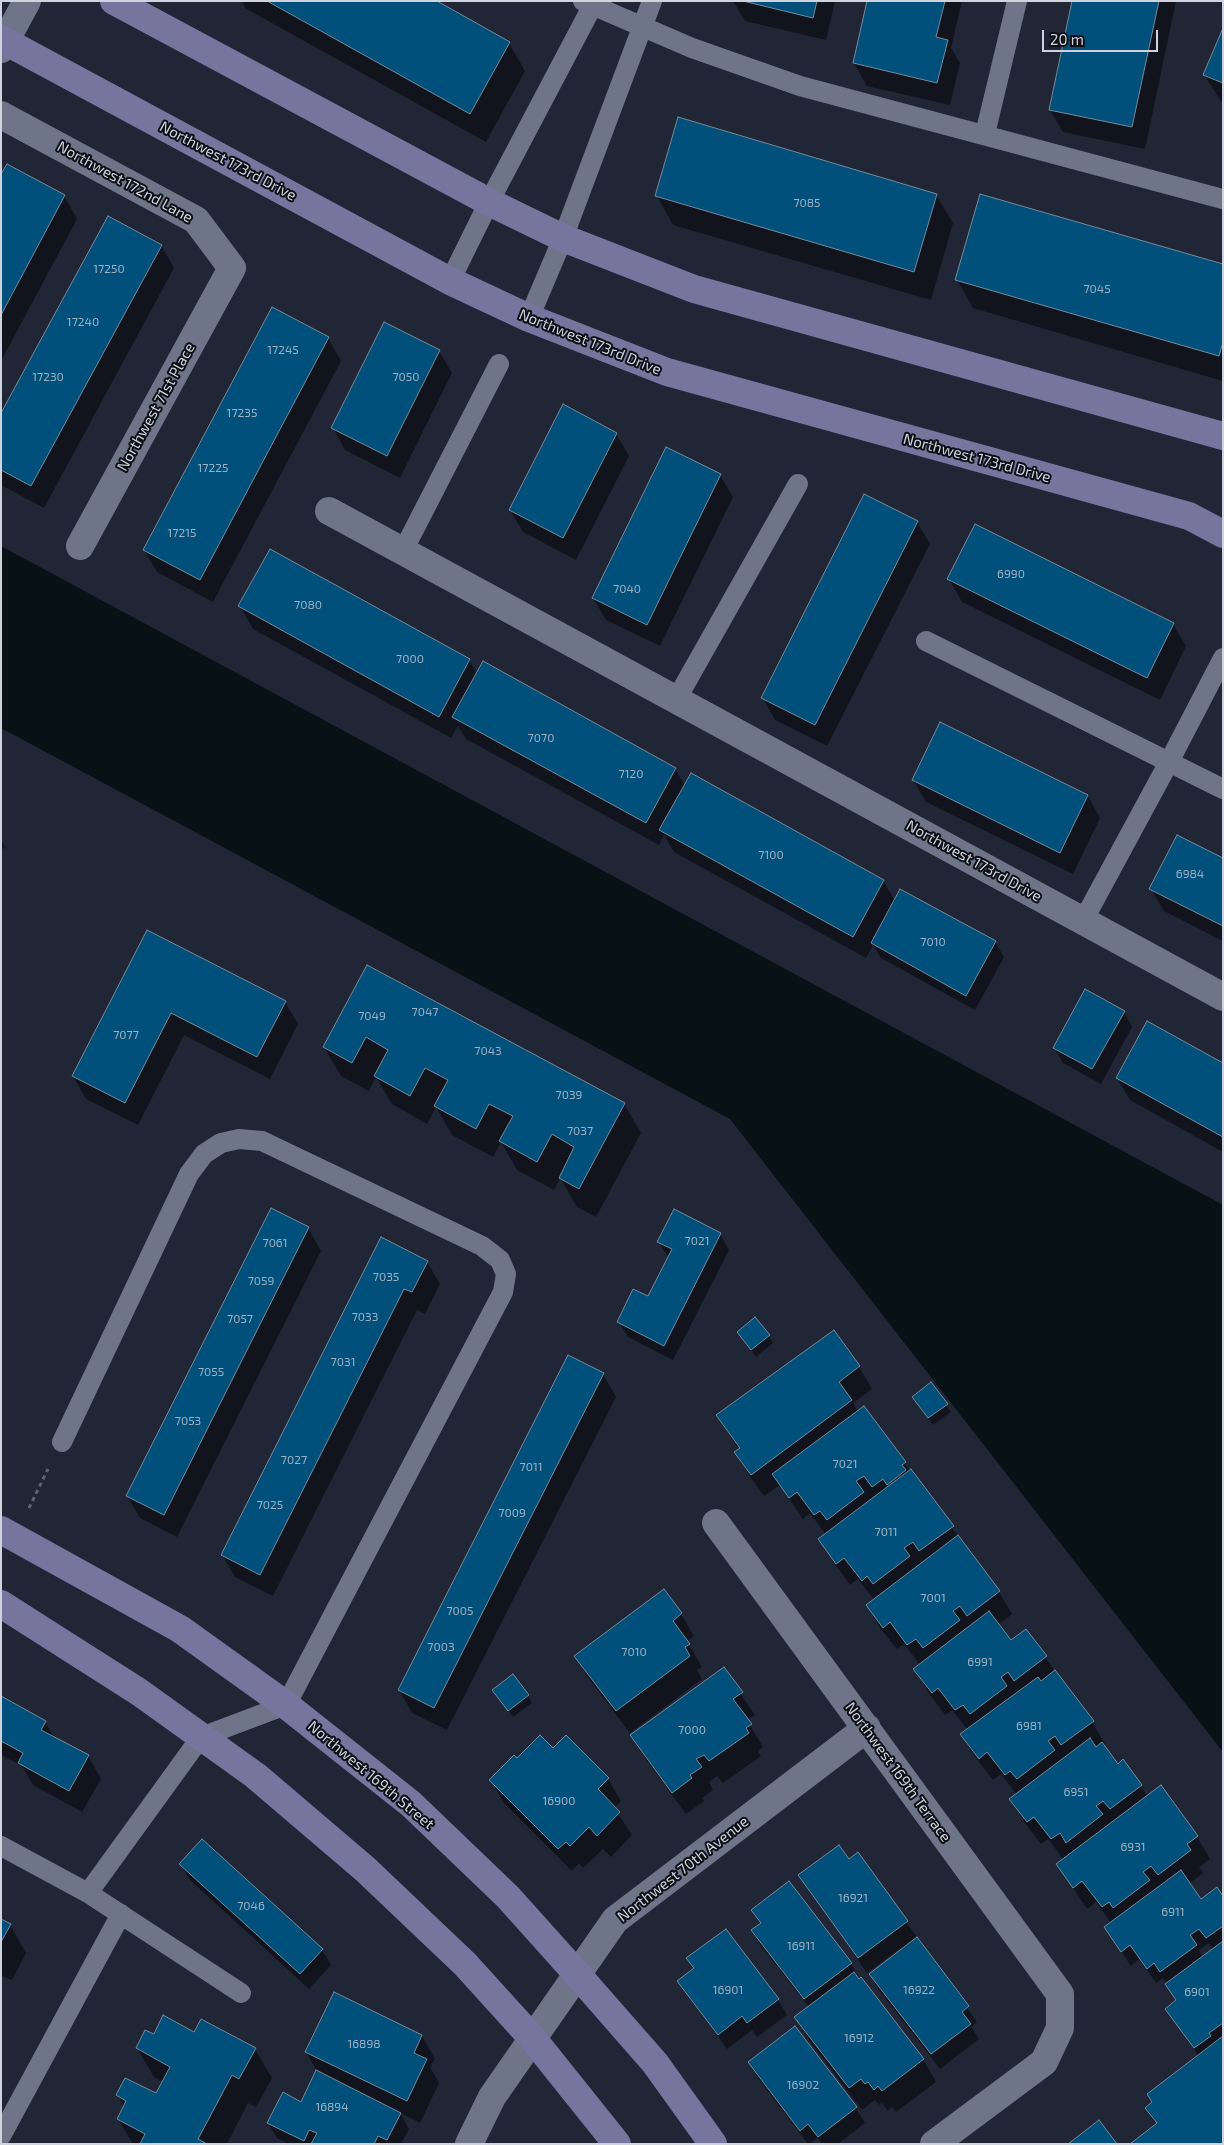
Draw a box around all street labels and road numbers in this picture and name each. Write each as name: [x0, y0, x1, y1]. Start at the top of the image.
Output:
street label: Northwest 173rd Drive: [157, 117, 299, 205]
street label: Northwest 172nd Lane: [54, 137, 196, 227]
street label: Northwest 173rd Drive: [516, 305, 664, 379]
street label: Northwest 71st Place: [113, 340, 199, 474]
street label: Northwest 173rd Drive: [901, 430, 1053, 486]
street label: Northwest 173rd Drive: [903, 816, 1045, 906]
street label: Northwest 169th Terrace: [841, 1699, 955, 1845]
street label: Northwest 169th Street: [304, 1717, 438, 1833]
street label: Northwest 70th Avenue: [614, 1812, 752, 1926]

